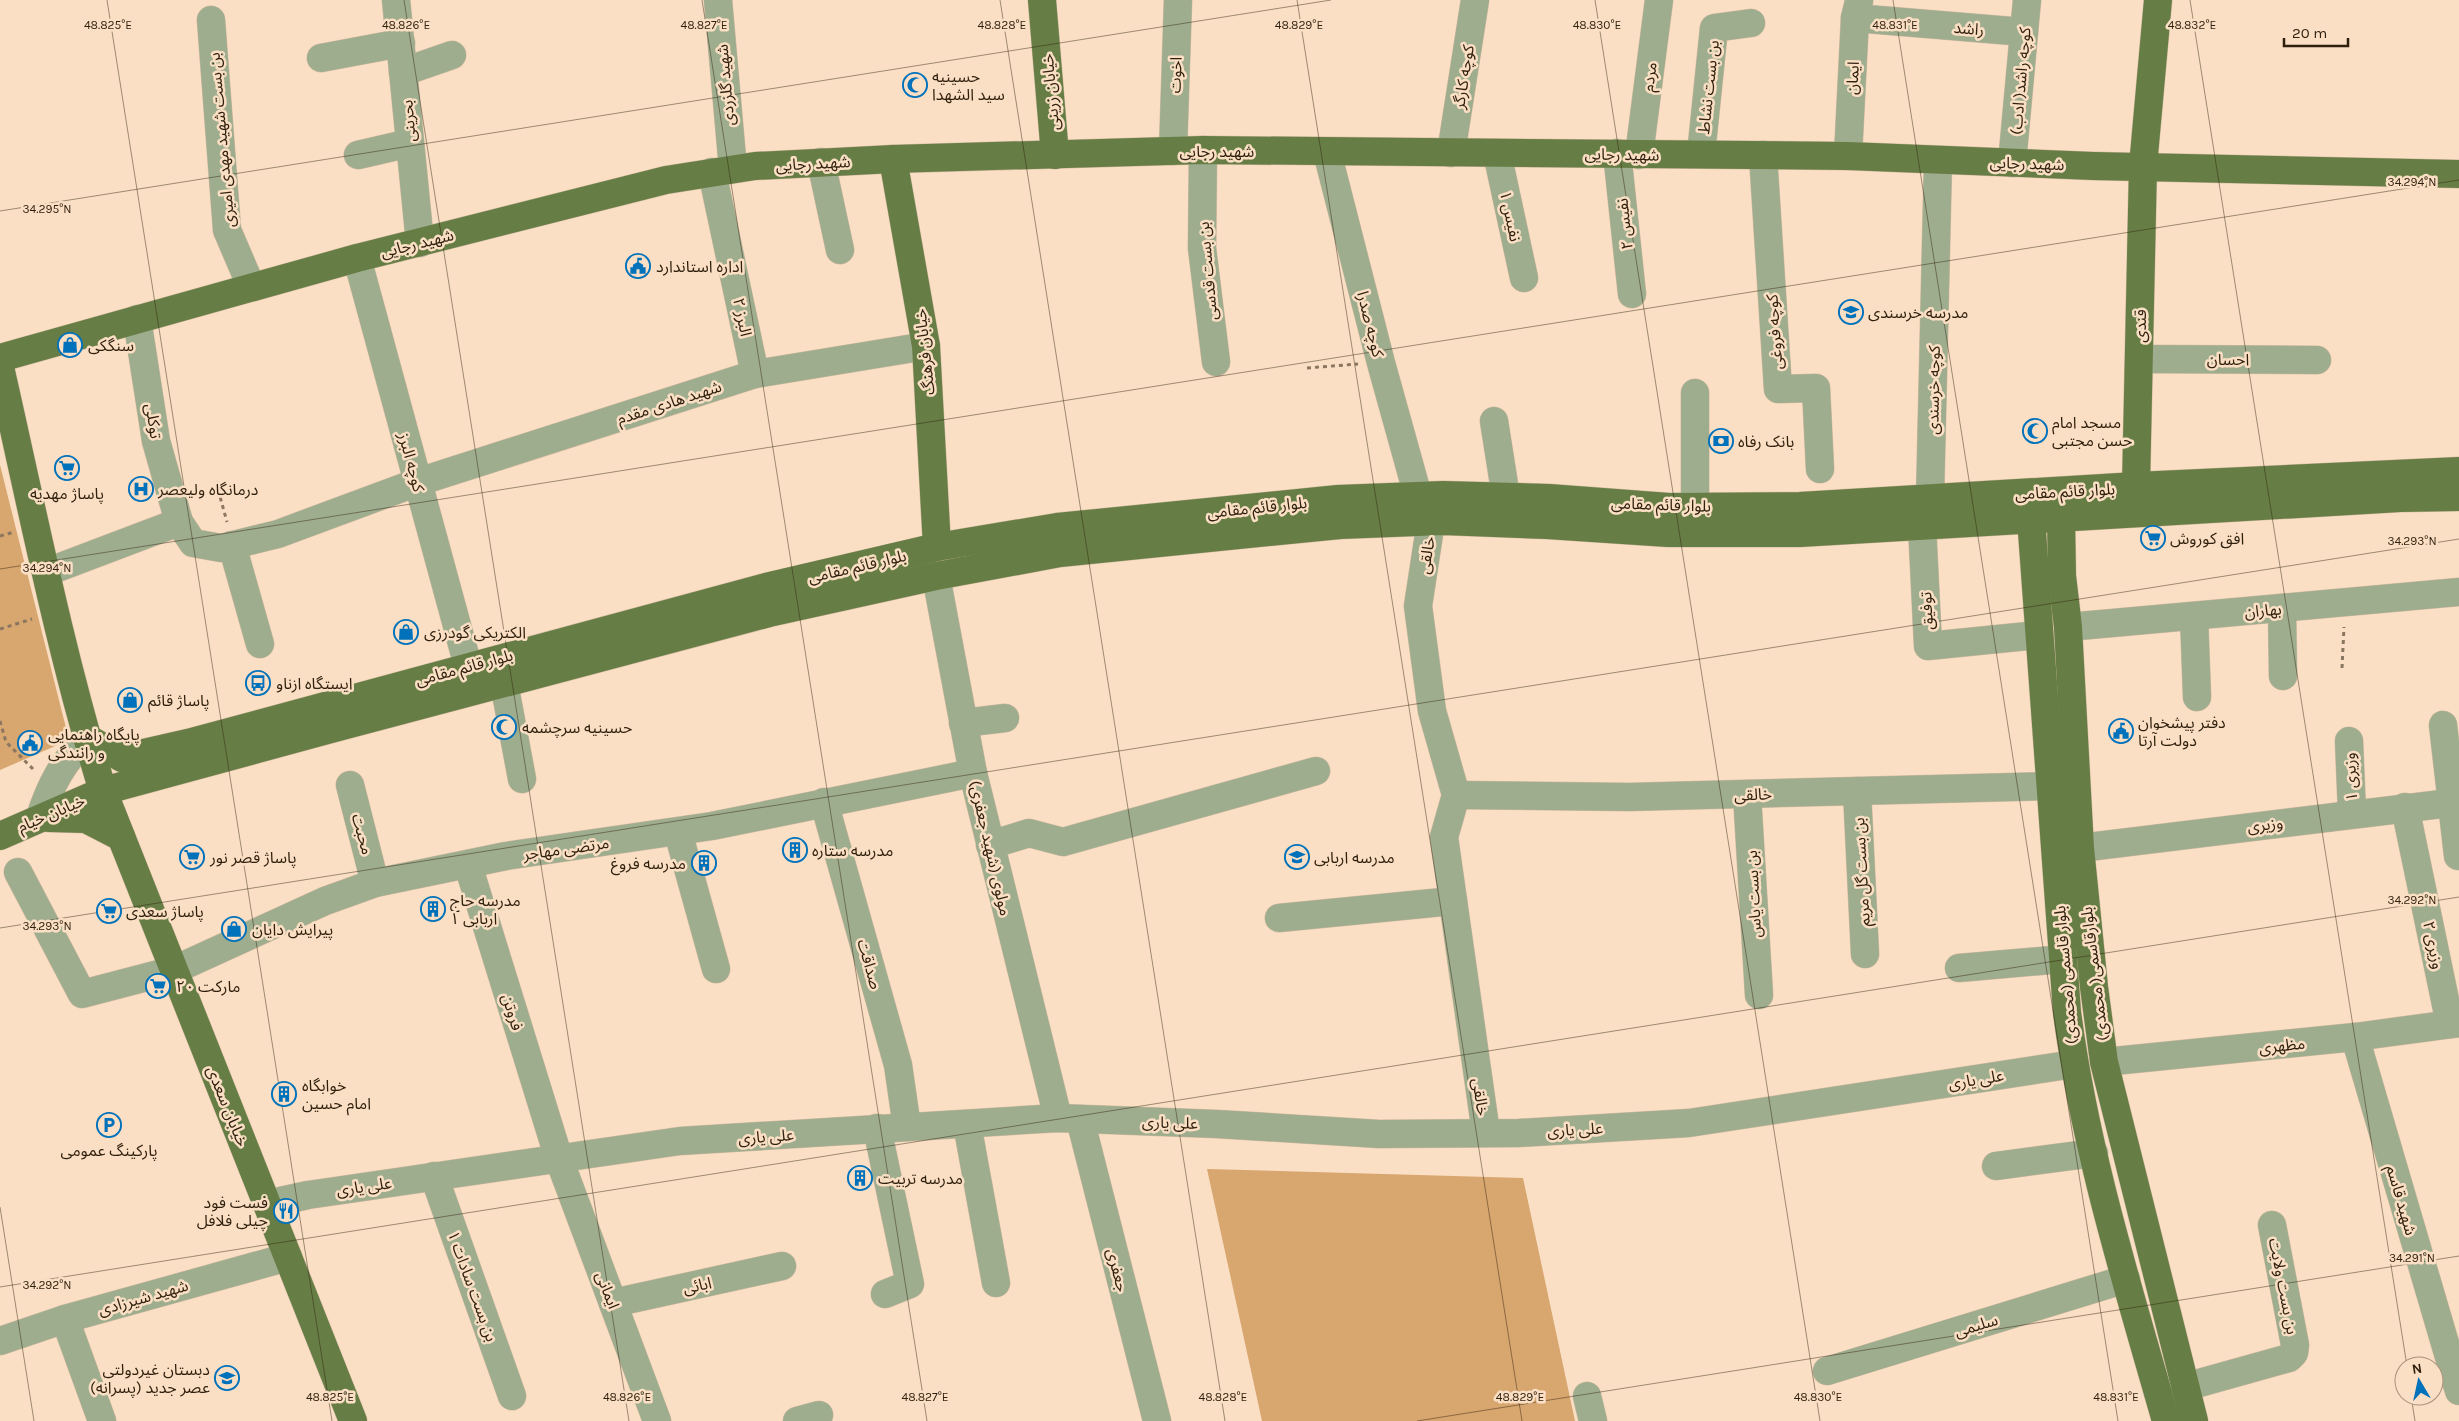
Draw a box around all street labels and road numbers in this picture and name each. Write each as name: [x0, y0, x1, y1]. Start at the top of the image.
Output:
street label: راشد: [1953, 18, 1985, 39]
street label: کوچه راشد( ادب): [2006, 26, 2036, 136]
street label: بن بست نشاط: [1694, 39, 1723, 135]
street label: شهید گلزردی: [712, 43, 739, 127]
street label: کوچه کارگر: [1449, 43, 1479, 112]
street label: بن بست شهید مهدی امیری: [204, 52, 239, 228]
street label: خیابان زرینی: [1038, 53, 1063, 131]
street label: اخوت: [1165, 56, 1186, 94]
street label: مردم: [1638, 61, 1664, 93]
street label: ایمان: [1842, 61, 1863, 95]
street label: بحرینی: [397, 99, 420, 143]
street label: شهید رجایی: [1180, 142, 1254, 161]
street label: شهید رجایی: [1584, 144, 1660, 165]
street label: شهید رجایی: [775, 152, 851, 175]
street label: شهید رجایی: [1989, 153, 2065, 174]
street label: نفیس ‍۱: [1496, 189, 1525, 243]
street label: نفیس ۲: [1612, 197, 1637, 251]
street label: بن بست قدسی: [1194, 221, 1221, 321]
street label: شهید رجایی: [379, 225, 456, 262]
street label: کوچه صدرا: [1352, 289, 1388, 360]
street label: کوچه فروغی: [1762, 293, 1788, 370]
street label: البرز ۲: [729, 296, 756, 338]
street label: خیابان فرهنگ: [911, 308, 938, 396]
street label: قندی: [2131, 309, 2150, 343]
street label: کوچه خرسندی: [1923, 345, 1945, 435]
street label: احسان: [2207, 350, 2249, 369]
street label: شهید هادی مقدم: [614, 377, 725, 431]
street label: توکلی: [141, 402, 166, 440]
street label: کوچه البرز: [393, 429, 429, 495]
street label: بلوار قائم مقامی: [2014, 479, 2116, 507]
street label: بلوار قائم مقامی: [1206, 493, 1308, 525]
street label: بلوار قائم مقامی: [1610, 493, 1711, 519]
street label: خالقی: [1414, 535, 1439, 575]
street label: بلوار قائم مقامی: [806, 546, 909, 590]
street label: توفیق: [1916, 591, 1938, 631]
street label: بهاران: [2244, 599, 2282, 622]
street label: بلوار قائم مقامی: [413, 645, 516, 693]
street label: وزیری ۱: [2340, 752, 2361, 802]
street label: مولوی (شهید جعفری): [966, 779, 1015, 918]
street label: خالقی: [1734, 784, 1772, 805]
street label: خیابان خیام: [15, 791, 89, 839]
street label: محبت: [348, 812, 377, 857]
street label: وزیری: [2246, 813, 2284, 836]
street label: بن بست گل مریم: [1849, 817, 1877, 927]
street label: مرتضی مهاجر: [521, 833, 610, 864]
street label: بن بست یاس: [1742, 850, 1765, 938]
street label: بلوار قاسمی (محمدی): [2050, 905, 2081, 1045]
street label: بلوارقاسمی( محمدی): [2077, 906, 2112, 1042]
street label: وزیری ۲: [2419, 919, 2448, 971]
street label: صداقت: [853, 937, 886, 991]
street label: فروتن: [498, 992, 527, 1033]
street label: مظهری: [2258, 1034, 2306, 1057]
street label: خیابان سعدی: [203, 1063, 252, 1149]
street label: علی یاری: [1947, 1066, 2005, 1093]
street label: خالقی: [1468, 1077, 1493, 1117]
street label: علی یاری: [1142, 1112, 1198, 1133]
street label: علی یاری: [1547, 1119, 1603, 1140]
street label: علی یاری: [737, 1125, 795, 1148]
street label: شهید قاسم: [2380, 1163, 2421, 1238]
street label: علی یاری: [335, 1173, 393, 1200]
street label: بن بست سادات ۱: [444, 1228, 501, 1344]
street label: بن بست ولایت: [2265, 1236, 2302, 1336]
street label: جعفری: [1103, 1246, 1132, 1294]
street label: ایمانی: [592, 1269, 623, 1312]
street label: ابائی: [681, 1273, 713, 1298]
street label: شهید شیرزادی: [96, 1276, 190, 1319]
street label: سلیمی: [1952, 1310, 2000, 1341]

